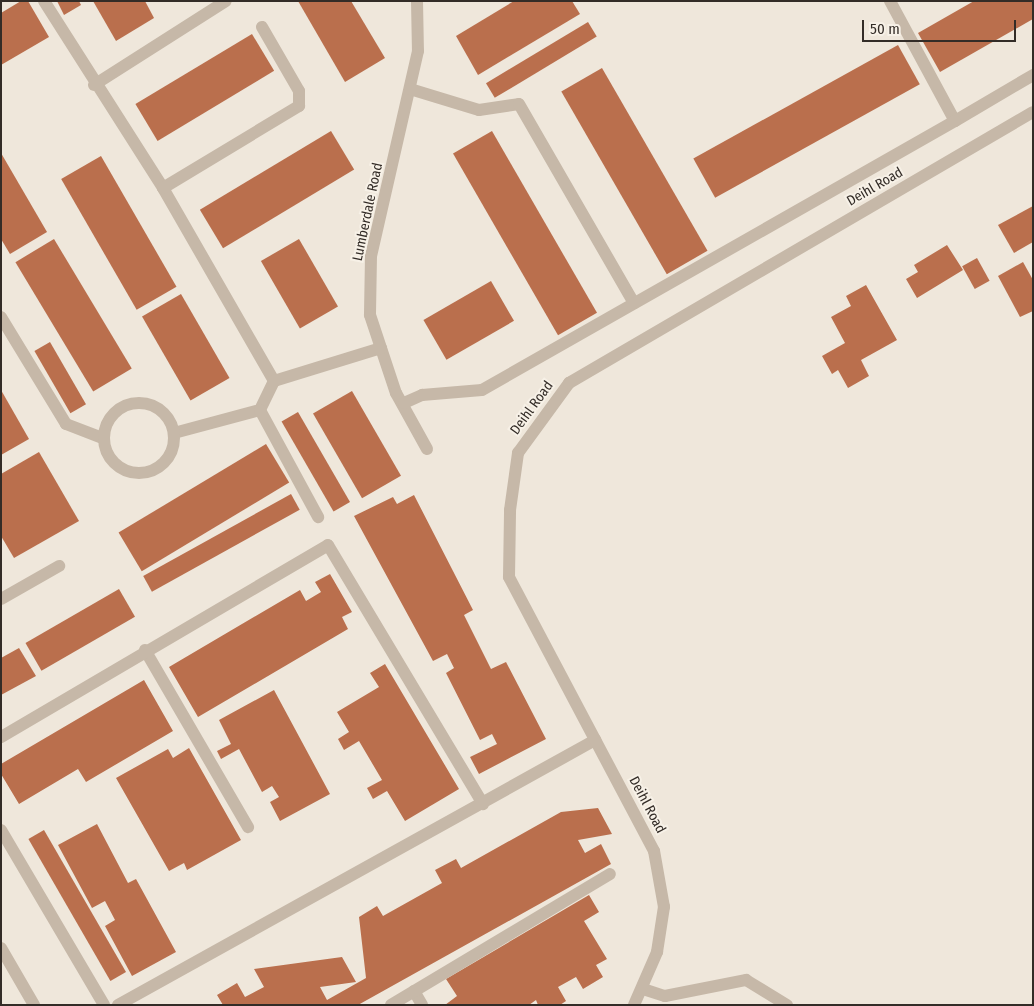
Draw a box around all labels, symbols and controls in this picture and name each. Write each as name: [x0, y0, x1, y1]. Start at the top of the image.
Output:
scale bar: [864, 10, 1018, 42]
text: 50 m: [870, 20, 900, 38]
street label: Lumberdale Road: [349, 161, 387, 263]
street label: Deihl Road: [844, 164, 906, 210]
street label: Deihl Road: [507, 378, 557, 438]
street label: Deihl Road: [625, 774, 669, 836]

